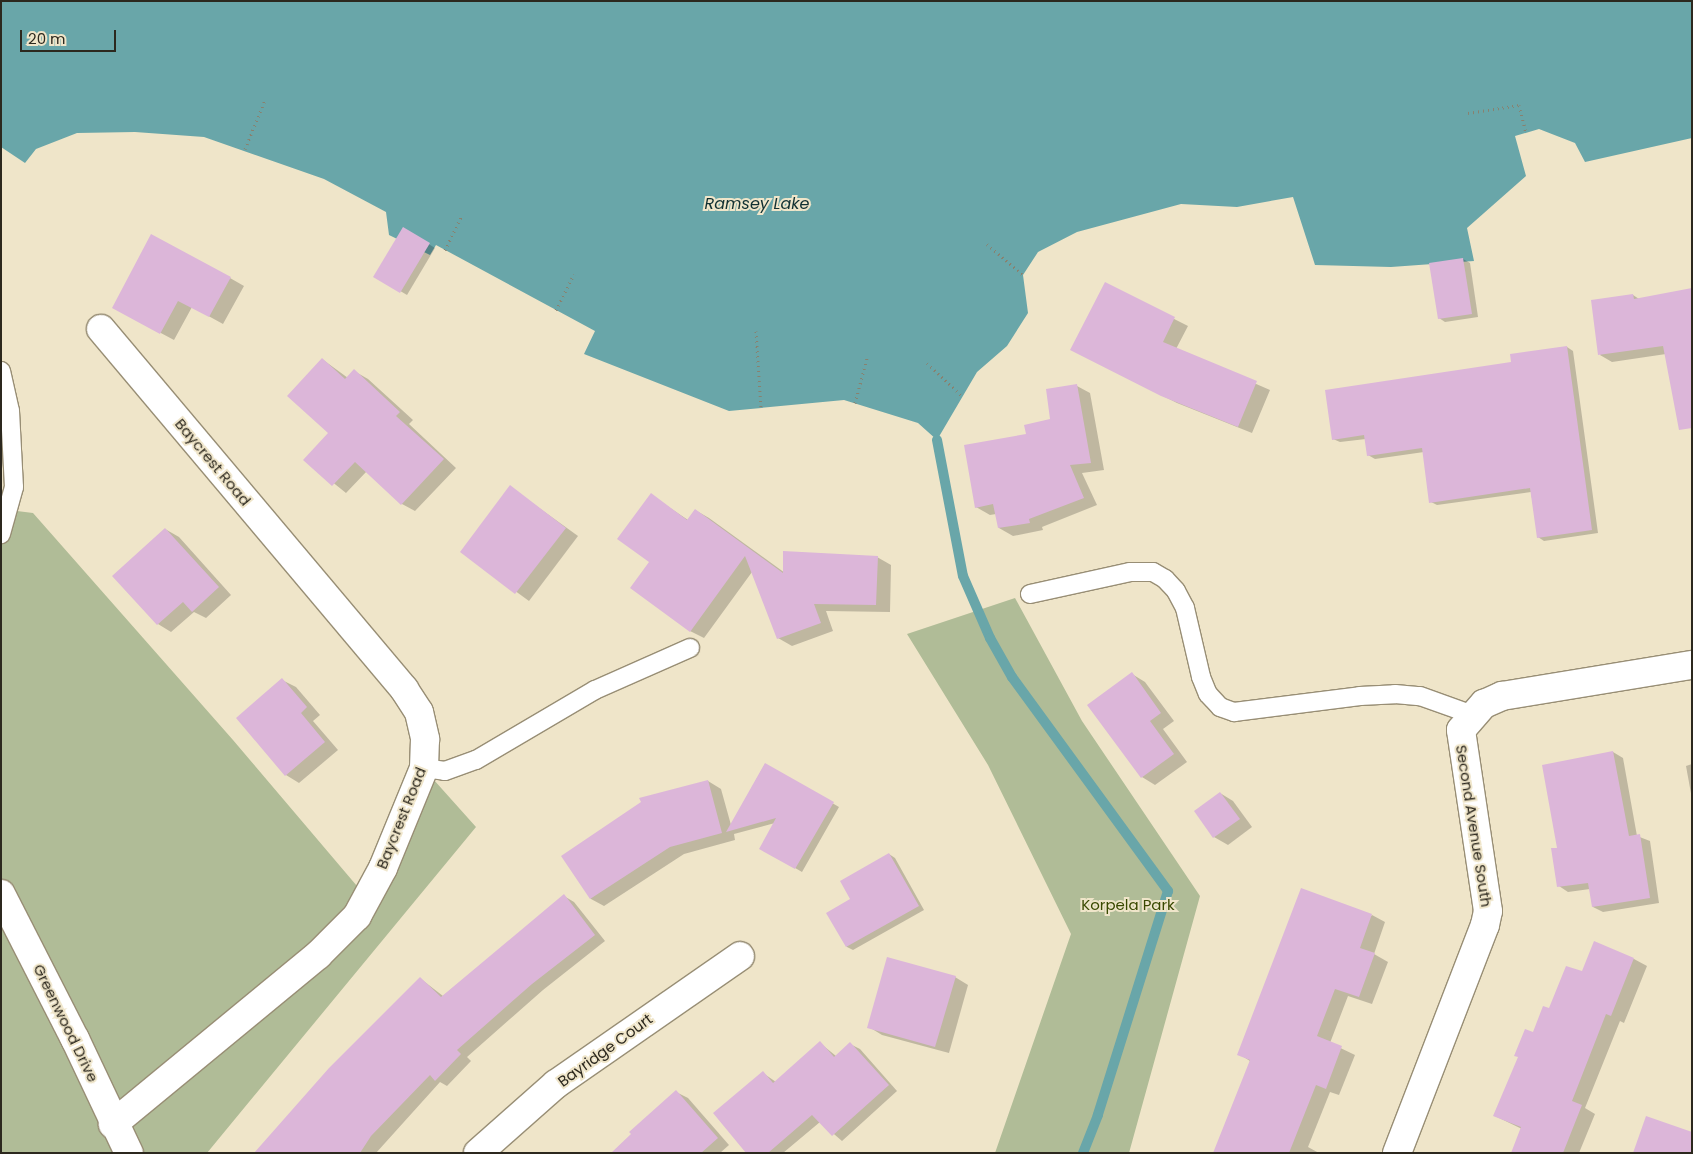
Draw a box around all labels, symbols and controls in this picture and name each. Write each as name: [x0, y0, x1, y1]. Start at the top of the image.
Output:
scale bar: [22, 20, 119, 52]
text: 20 m: [28, 28, 66, 49]
water label: Ramsey Lake: [705, 194, 809, 214]
street label: Baycrest Road: [171, 415, 255, 509]
street label: Second Avenue South: [1452, 744, 1496, 908]
street label: Baycrest Road: [372, 765, 430, 871]
park label: Korpela Park: [1081, 896, 1175, 914]
street label: Greenwood Drive: [30, 961, 102, 1085]
street label: Bayridge Court: [554, 1010, 656, 1090]

